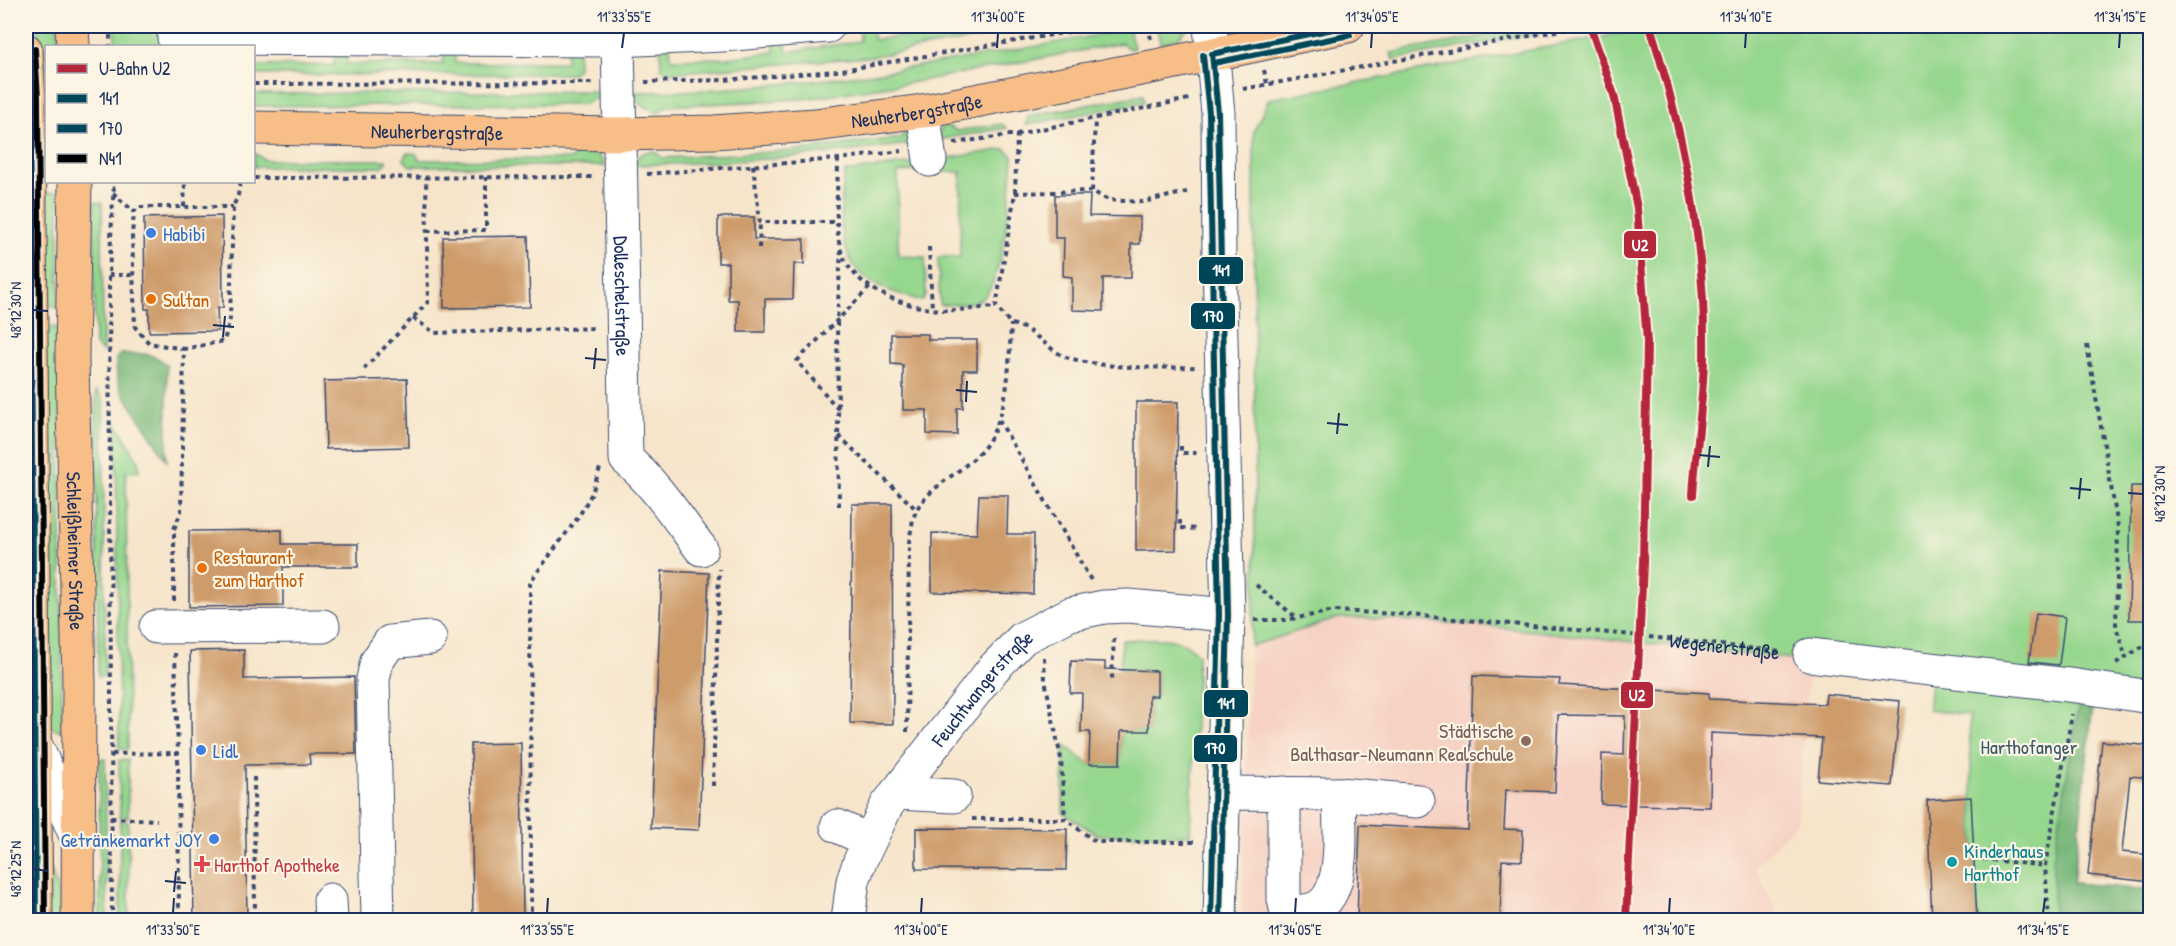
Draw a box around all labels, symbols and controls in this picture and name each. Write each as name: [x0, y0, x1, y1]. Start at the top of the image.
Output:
text: 11°33'55"E: [597, 6, 651, 27]
text: 11°34'00"E: [971, 6, 1025, 27]
text: 11°34'05"E: [1345, 6, 1399, 27]
text: 11°34'10"E: [1720, 6, 1773, 27]
text: 11°34'15"E: [2094, 6, 2146, 27]
legend: [45, 45, 255, 183]
text: U-Bahn U2: [99, 56, 171, 81]
text: 141: [99, 86, 119, 111]
street label: Neuherbergstraße: [850, 86, 984, 134]
text: 170: [99, 116, 123, 141]
street label: Neuherbergstraße: [371, 116, 503, 146]
text: N41: [99, 146, 122, 171]
place label: Habibi: [163, 220, 206, 247]
marker: Habibi: [144, 226, 158, 240]
line badge: U2: [1623, 230, 1657, 259]
text: U2: [1632, 234, 1649, 256]
street label: Dolleschelstraße: [608, 236, 638, 356]
line badge: 141: [1198, 256, 1244, 285]
text: 141: [1212, 259, 1230, 281]
text: 48°12'30"N: [5, 282, 26, 338]
place label: Sultan: [163, 286, 209, 313]
marker: Sultan: [144, 292, 158, 306]
line badge: 170: [1190, 302, 1236, 330]
text: 170: [1203, 305, 1223, 327]
text: 48°12'30"N: [2149, 466, 2170, 522]
street label: Schleißheimer Straße: [61, 471, 91, 631]
place label: Restaurant zum Harthof: [214, 543, 304, 593]
marker: Restaurant zum Harthof: [195, 561, 209, 575]
street label: Feuchtwangerstraße: [924, 622, 1037, 752]
street label: Wegenerstraße: [1668, 626, 1781, 665]
line badge: U2: [1620, 681, 1654, 709]
text: U2: [1629, 684, 1646, 706]
line badge: 141: [1203, 689, 1249, 718]
text: 141: [1217, 692, 1235, 714]
place label: Städtische Balthasar-Neumann Realschule: [1290, 717, 1514, 767]
park label: Harthofanger: [1981, 733, 2078, 760]
line badge: 170: [1193, 734, 1238, 763]
marker: Städtische Balthasar-Neumann Realschule: [1519, 734, 1533, 748]
place label: Lidl: [213, 737, 239, 764]
text: 170: [1205, 737, 1225, 759]
marker: Lidl: [194, 743, 208, 757]
place label: Getränkemarkt JOY: [60, 826, 202, 853]
marker: Getränkemarkt JOY: [207, 832, 221, 846]
place label: Kinderhaus Harthof: [1964, 837, 2044, 887]
text: 48°12'25"N: [5, 841, 26, 897]
place label: Harthof Apotheke: [214, 851, 340, 878]
marker: Kinderhaus Harthof: [1945, 855, 1959, 869]
marker: Harthof Apotheke: [195, 857, 209, 871]
text: 11°33'50"E: [146, 919, 201, 940]
text: 11°33'55"E: [520, 919, 574, 940]
text: 11°34'00"E: [894, 919, 948, 940]
text: 11°34'05"E: [1268, 919, 1322, 940]
text: 11°34'10"E: [1643, 919, 1696, 940]
text: 11°34'15"E: [2017, 919, 2069, 940]

